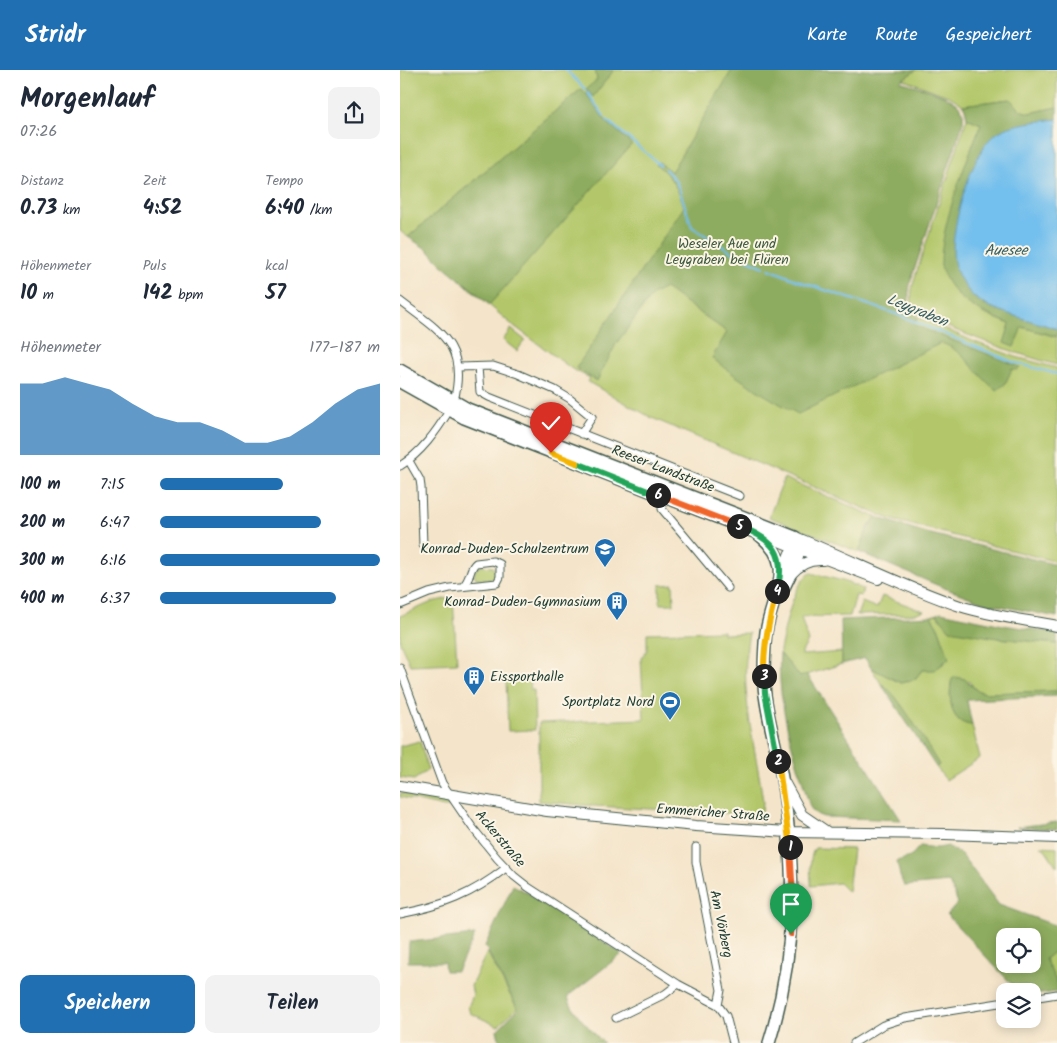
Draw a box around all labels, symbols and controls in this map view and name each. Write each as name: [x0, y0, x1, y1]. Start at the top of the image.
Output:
text: Stridr: [25, 16, 86, 55]
text: Karte: [807, 21, 847, 50]
text: Route: [875, 21, 918, 50]
text: Gespeichert: [946, 21, 1032, 50]
text: Morgenlauf: [20, 77, 154, 122]
button: share: [328, 87, 380, 139]
text: 07:26: [20, 119, 58, 144]
text: Distanz: [20, 170, 64, 192]
text: Zeit: [143, 170, 166, 192]
text: Tempo: [265, 170, 303, 192]
text: 0.73: [20, 192, 57, 225]
text: 4:52: [143, 192, 182, 225]
text: 6:40: [265, 192, 304, 225]
text: km: [57, 199, 80, 221]
text: /km: [304, 199, 332, 221]
park label: Weseler Aue und Leygraben bei Flüren: [665, 233, 789, 271]
water label: Auesee: [985, 239, 1029, 263]
text: Höhenmeter: [20, 255, 91, 277]
text: Puls: [143, 255, 166, 277]
text: kcal: [265, 255, 288, 277]
text: 10: [20, 277, 37, 310]
text: 142: [143, 277, 173, 310]
text: 57: [265, 277, 286, 310]
text: m: [37, 284, 54, 306]
text: bpm: [173, 284, 204, 306]
water label: Leygraben: [883, 288, 952, 334]
text: Höhenmeter: [20, 335, 101, 360]
text: 177–187 m: [309, 335, 380, 360]
pin: [530, 402, 572, 453]
icon: check: [537, 409, 565, 437]
street label: Reeser Landstraße: [608, 439, 718, 499]
text: 100 m: [20, 472, 61, 497]
text: 7:15: [100, 472, 125, 497]
pin: 6: [646, 482, 670, 508]
text: 6: [655, 484, 662, 506]
text: 200 m: [20, 510, 65, 535]
text: 6:47: [100, 510, 129, 535]
pin: 5: [726, 514, 752, 538]
text: 5: [736, 515, 743, 537]
school or university icon: Konrad-Duden-Schulzentrum: [593, 537, 617, 568]
place label: Konrad-Duden-Schulzentrum: [420, 538, 589, 560]
text: 300 m: [20, 548, 64, 573]
text: 6:16: [100, 548, 127, 573]
pin: 4: [764, 578, 790, 604]
text: 4: [774, 580, 781, 602]
text: 400 m: [20, 586, 64, 611]
text: 6:37: [100, 586, 129, 611]
building icon: Konrad-Duden-Gymnasium: [605, 590, 629, 621]
place label: Konrad-Duden-Gymnasium: [444, 591, 601, 613]
pin: 3: [752, 664, 776, 688]
building icon: Eissporthalle: [462, 665, 486, 696]
text: 3: [761, 665, 768, 687]
place label: Eissporthalle: [490, 666, 564, 688]
sports icon: Sportplatz Nord: [658, 690, 682, 721]
place label: Sportplatz Nord: [562, 691, 655, 713]
pin: 2: [766, 748, 790, 774]
text: 2: [774, 750, 783, 772]
street label: Emmericher Straße: [656, 798, 771, 828]
street label: Ackerstraße: [469, 805, 531, 873]
pin: 1: [778, 834, 802, 860]
text: 1: [788, 836, 793, 858]
pin: [770, 883, 812, 934]
street label: Am Vörberg: [703, 888, 739, 960]
icon: arrive: [777, 890, 805, 918]
map controls: [996, 928, 1041, 1028]
button: locate: [996, 928, 1041, 973]
button: Speichern: [20, 975, 195, 1033]
button: Teilen: [205, 975, 380, 1033]
button: layers: [996, 983, 1041, 1028]

